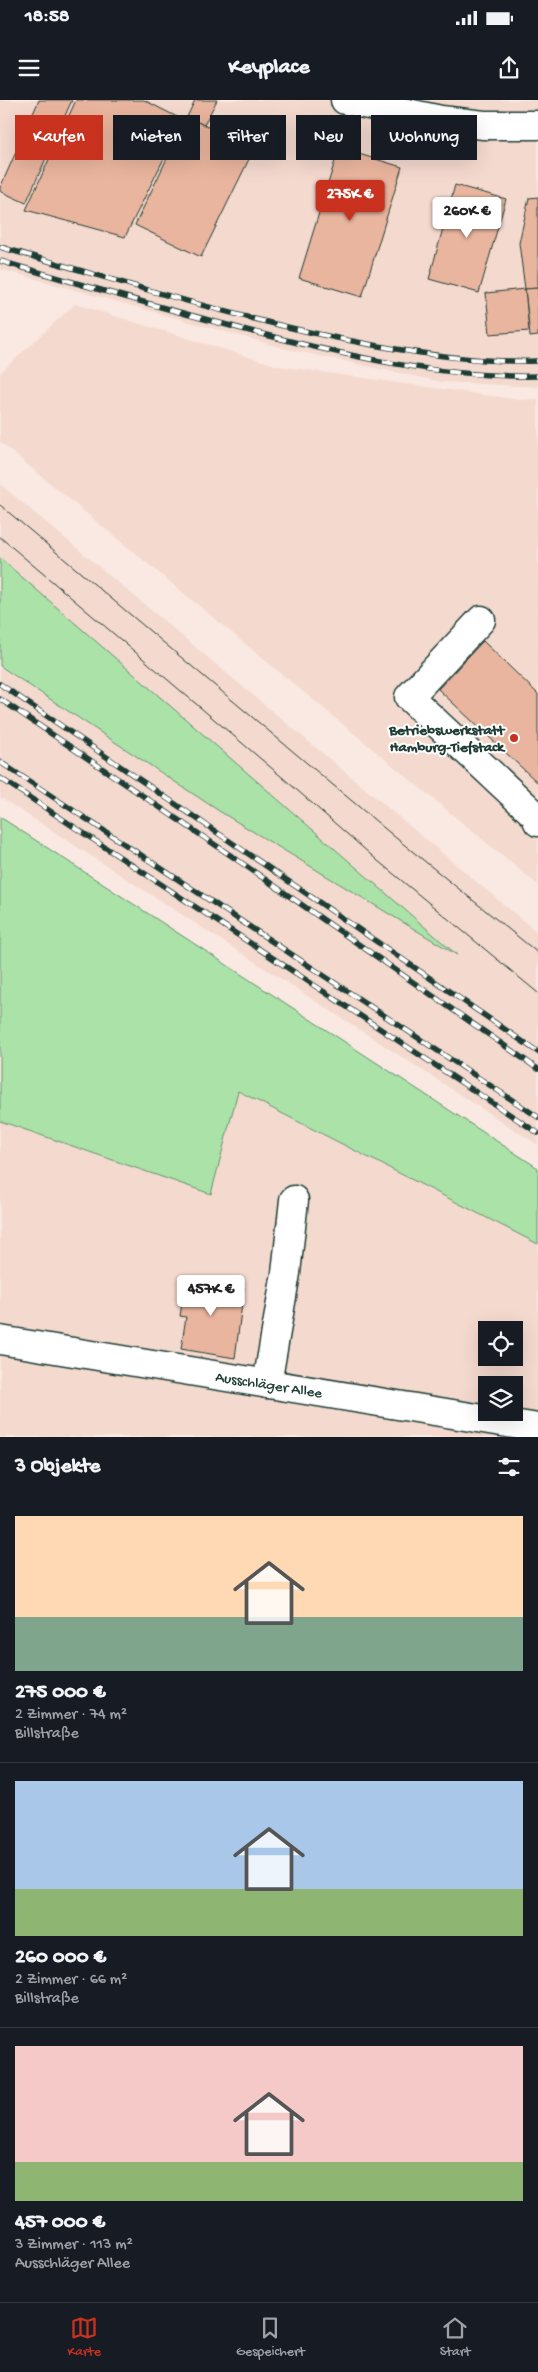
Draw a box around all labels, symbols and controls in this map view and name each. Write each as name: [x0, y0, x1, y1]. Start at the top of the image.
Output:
text: 18:58: [25, 6, 69, 29]
icon: menu: [15, 54, 43, 82]
icon: share: [495, 54, 523, 82]
text: Keyplace: [228, 55, 310, 81]
chip: Kaufen: [15, 115, 103, 160]
chip: Mieten: [113, 115, 200, 160]
chip: Filter: [210, 115, 286, 160]
chip: Neu: [296, 115, 361, 160]
chip: Wohnung: [371, 115, 477, 160]
pin: 275K €: [309, 180, 391, 222]
text: 275K €: [327, 186, 373, 205]
pin: 260K €: [426, 196, 508, 239]
text: 260K €: [443, 203, 491, 222]
place label: Betriebswerkstatt Hamburg-Tiefstack: [388, 722, 506, 757]
marker: Betriebswerkstatt Hamburg-Tiefstack: [508, 732, 520, 744]
pin: 457K €: [170, 1274, 252, 1317]
text: 457K €: [188, 1281, 234, 1300]
map controls: [478, 1321, 523, 1421]
button: locate: [478, 1321, 523, 1366]
street label: Ausschläger Allee: [214, 1369, 324, 1403]
button: layers: [478, 1376, 523, 1421]
icon: filters: [495, 1453, 523, 1481]
text: 3 Objekte: [15, 1455, 100, 1480]
icon: home: [224, 1548, 314, 1638]
text: 275 000 €: [15, 1681, 105, 1706]
text: 2 Zimmer · 74 m²: [15, 1706, 127, 1725]
text: Billstraße: [15, 1725, 79, 1744]
icon: home: [224, 1814, 314, 1904]
text: 260 000 €: [15, 1946, 106, 1971]
text: 2 Zimmer · 66 m²: [15, 1971, 127, 1990]
text: Billstraße: [15, 1990, 79, 2009]
icon: home: [224, 2079, 314, 2169]
text: 457 000 €: [15, 2211, 105, 2236]
text: 3 Zimmer · 113 m²: [15, 2236, 133, 2255]
text: Ausschläger Allee: [15, 2255, 130, 2274]
tab: Karte: [68, 2314, 101, 2361]
tab: Gespeichert: [236, 2314, 305, 2361]
tab: Start: [440, 2314, 470, 2361]

